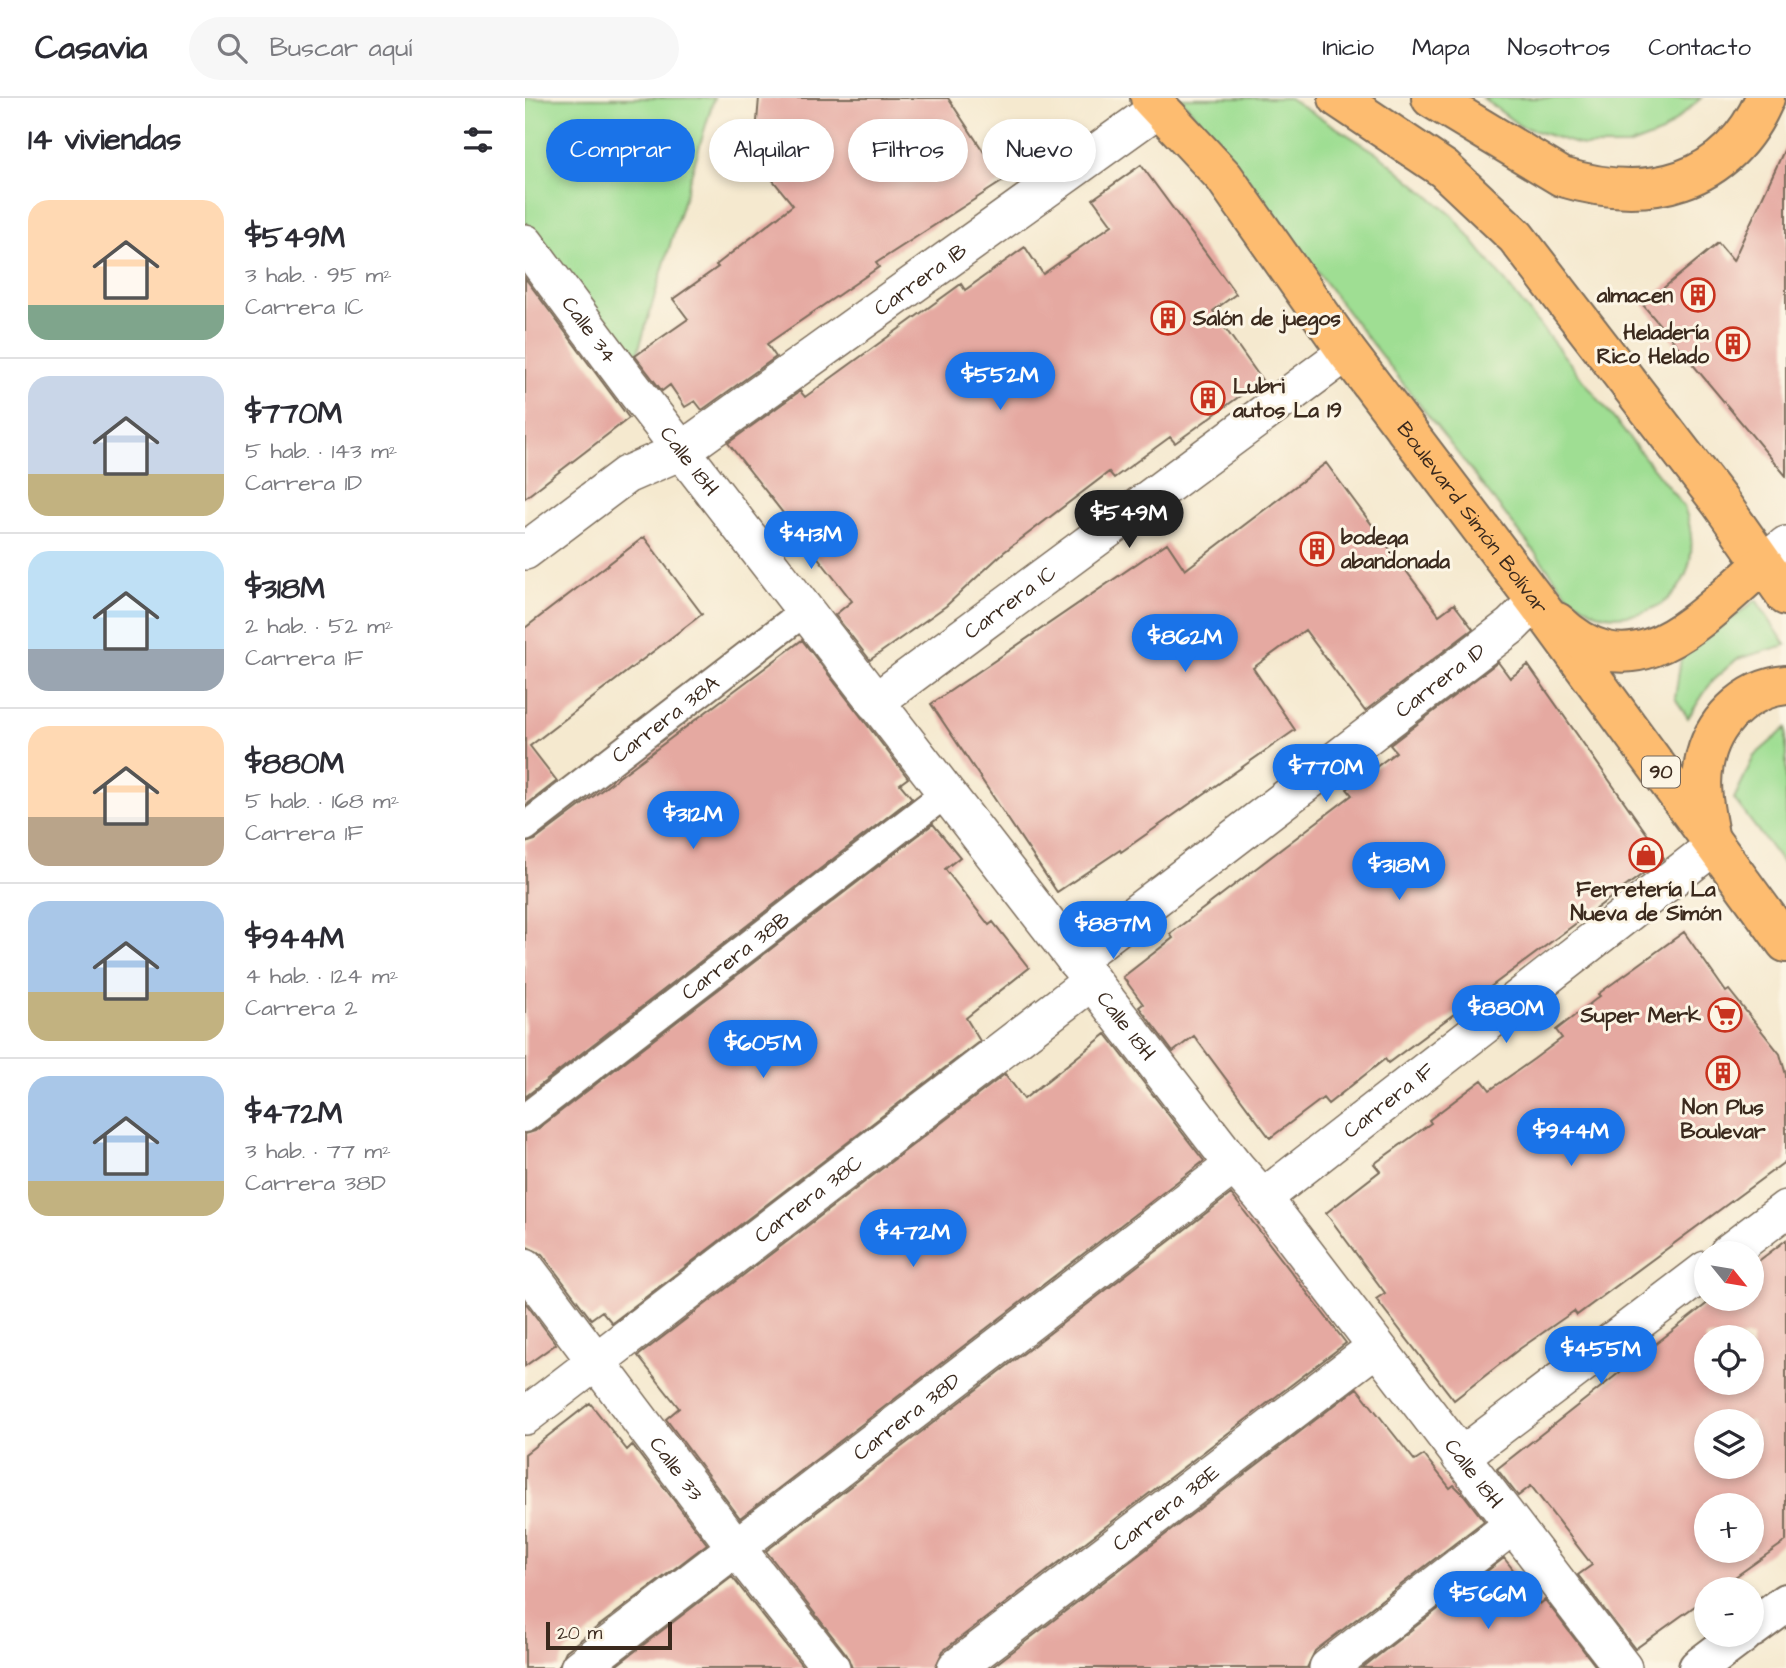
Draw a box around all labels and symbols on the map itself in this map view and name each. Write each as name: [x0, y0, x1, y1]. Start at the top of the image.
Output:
street label: Carrera 1B: [868, 236, 973, 323]
building icon: almacen: [1679, 276, 1717, 314]
place label: almacen: [1596, 281, 1673, 310]
street label: Calle 34: [555, 290, 624, 369]
building icon: Salón de juegos: [1149, 299, 1187, 337]
place label: Salón de juegos: [1192, 304, 1341, 335]
place label: Heladería Rico Helado: [1597, 318, 1709, 371]
building icon: Heladería Rico Helado: [1714, 325, 1752, 363]
pin: $552M: [951, 352, 1049, 412]
place label: Lubri autos La 19: [1232, 372, 1342, 425]
building icon: Lubri autos La 19: [1189, 379, 1227, 417]
street label: Boulevard Simón Bolívar: [1390, 415, 1555, 620]
street label: Calle 18H: [653, 420, 726, 502]
pin: $549M: [1080, 490, 1178, 550]
pin: $413M: [762, 512, 860, 571]
place label: bodega abandonada: [1340, 523, 1450, 576]
building icon: bodega abandonada: [1298, 530, 1336, 568]
street label: Carrera 1C: [958, 558, 1062, 646]
pin: $862M: [1136, 614, 1234, 674]
street label: Carrera 1D: [1389, 636, 1492, 724]
street label: Carrera 38A: [605, 668, 725, 770]
pin: $770M: [1277, 744, 1375, 804]
road number: 90: [1642, 757, 1680, 788]
pin: $312M: [644, 792, 742, 851]
shop icon: Ferretería La Nueva de Simón: [1627, 836, 1665, 874]
pin: $318M: [1350, 842, 1448, 902]
place label: Ferretería La Nueva de Simón: [1570, 875, 1722, 928]
pin: $887M: [1064, 902, 1162, 961]
street label: Carrera 38B: [675, 904, 796, 1007]
street label: Calle 18H: [1090, 985, 1163, 1067]
pin: $880M: [1457, 986, 1555, 1045]
supermarket icon: Super Merk: [1706, 996, 1744, 1034]
place label: Super Merk: [1580, 1001, 1701, 1031]
pin: $605M: [714, 1020, 812, 1080]
building icon: Non Plus Boulevar: [1704, 1054, 1742, 1092]
street label: Carrera 1F: [1337, 1055, 1440, 1145]
place label: Non Plus Boulevar: [1680, 1093, 1766, 1146]
pin: $944M: [1522, 1108, 1620, 1168]
street label: Carrera 38C: [748, 1148, 869, 1250]
pin: $472M: [864, 1210, 962, 1269]
north arrow: [1694, 1241, 1764, 1311]
pin: $455M: [1552, 1326, 1650, 1386]
street label: Carrera 38D: [847, 1366, 967, 1467]
street label: Calle 33: [643, 1430, 710, 1507]
street label: Calle 18H: [1438, 1432, 1510, 1515]
street label: Carrera 38E: [1106, 1457, 1226, 1558]
pin: $566M: [1439, 1572, 1537, 1631]
scale bar: [546, 1619, 672, 1651]

